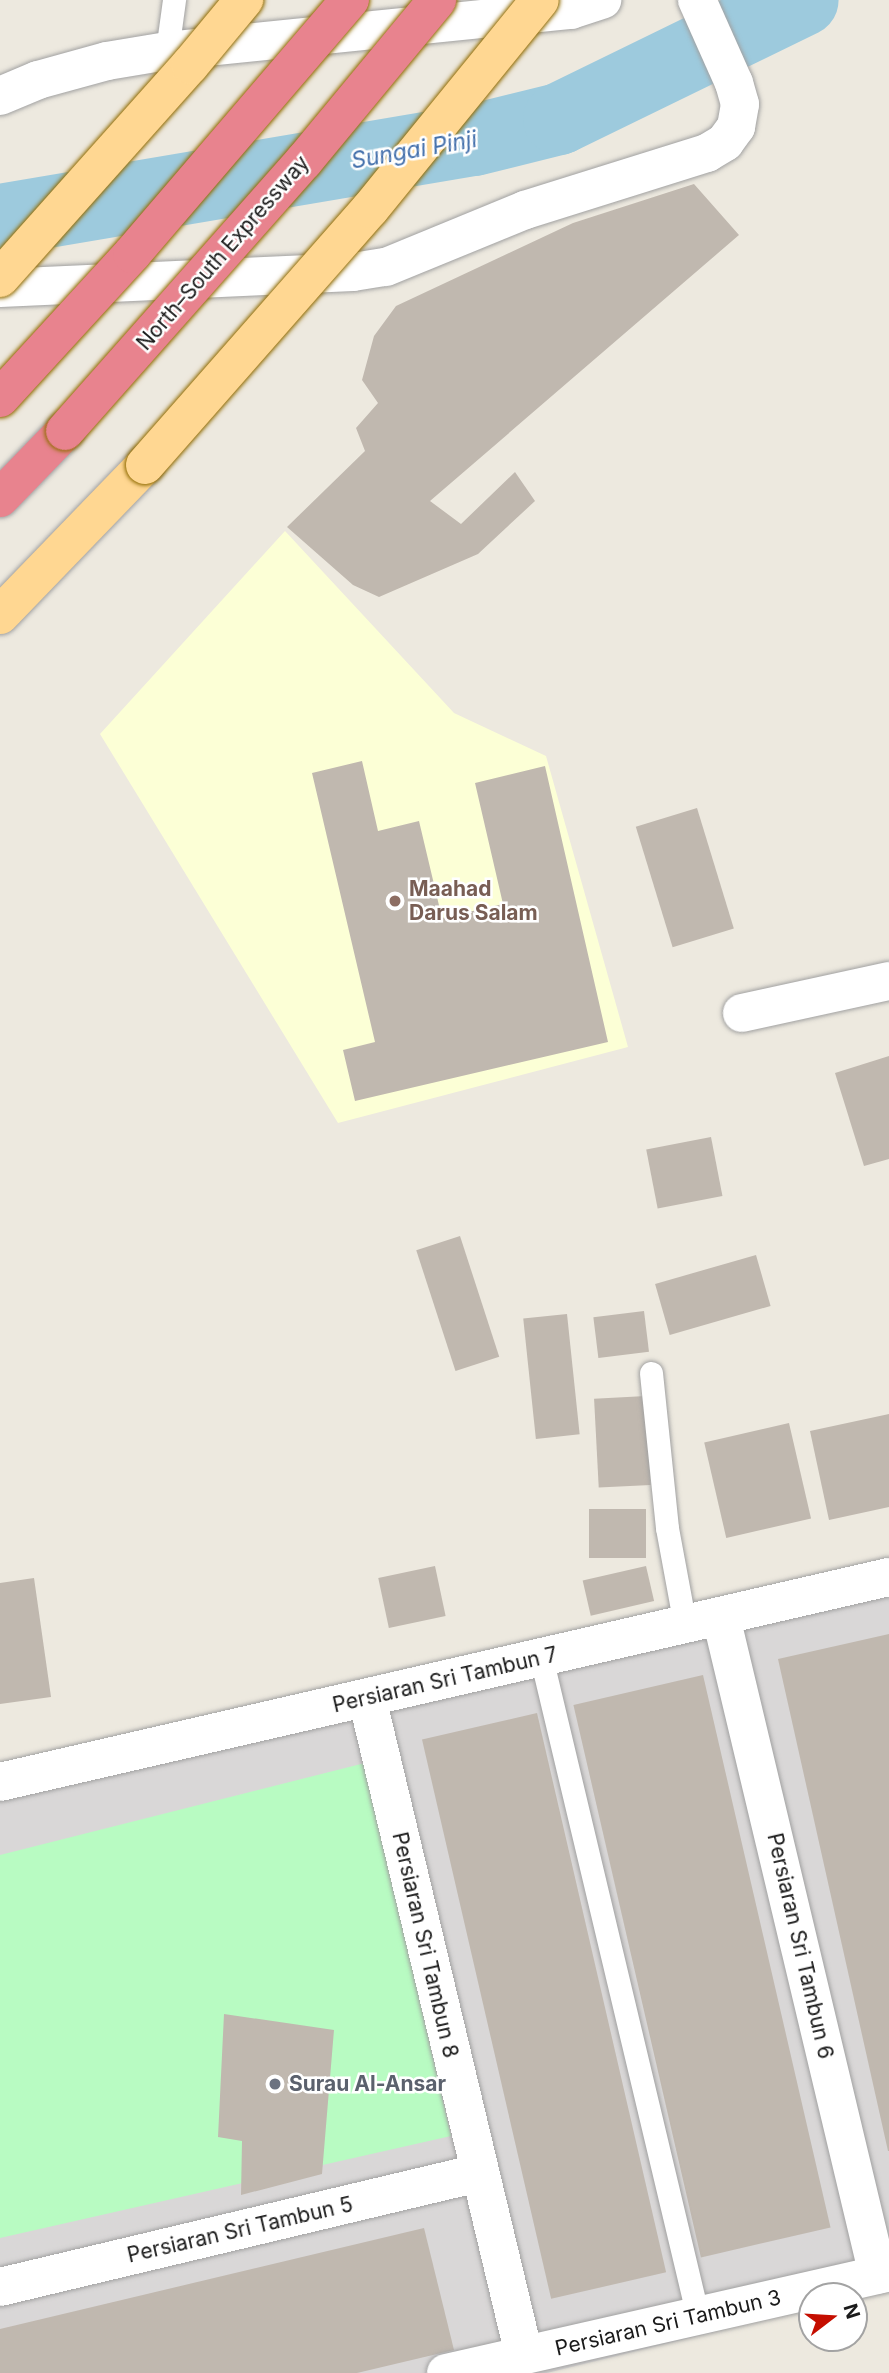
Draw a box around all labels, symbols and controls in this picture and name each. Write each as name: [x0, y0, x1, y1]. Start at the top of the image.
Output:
water label: Sungai Pinji: [349, 125, 479, 175]
street label: North–South Expressway: [132, 151, 314, 355]
place label: Maahad Darus Salam: [409, 876, 538, 926]
marker: Maahad Darus Salam: [387, 893, 403, 909]
street label: Persiaran Sri Tambun 7: [330, 1642, 560, 1718]
street label: Persiaran Sri Tambun 8: [387, 1830, 463, 2060]
street label: Persiaran Sri Tambun 6: [762, 1831, 838, 2061]
place label: Surau Al-Ansar: [289, 2071, 446, 2097]
marker: Surau Al-Ansar: [267, 2076, 283, 2092]
street label: Persiaran Sri Tambun 5: [125, 2192, 355, 2268]
north arrow: [798, 2282, 868, 2352]
street label: Persiaran Sri Tambun 3: [553, 2285, 783, 2361]
text: N: [839, 2301, 865, 2322]

